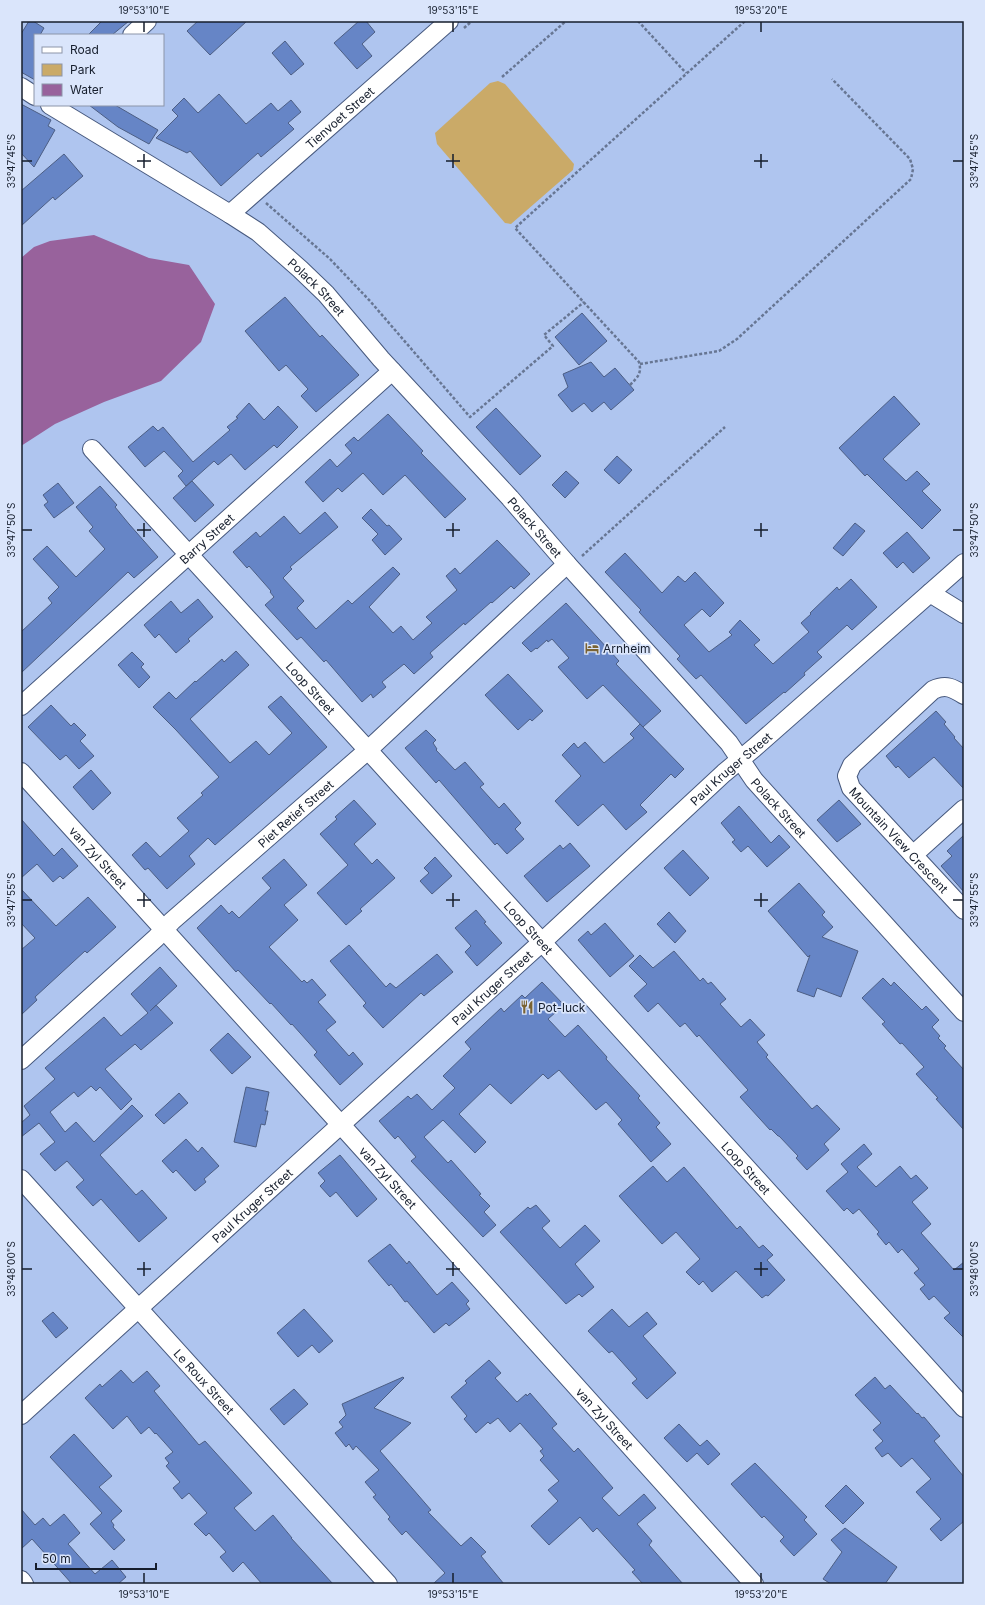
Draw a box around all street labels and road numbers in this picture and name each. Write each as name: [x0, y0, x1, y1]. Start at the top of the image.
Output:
street label: Tienvoet Street: [302, 83, 377, 152]
street label: Polack Street: [285, 255, 348, 319]
street label: Polack Street: [505, 494, 565, 561]
street label: Barry Street: [176, 510, 237, 567]
street label: Loop Street: [283, 659, 339, 717]
street label: Paul Kruger Street: [687, 729, 775, 808]
street label: Polack Street: [748, 775, 810, 841]
street label: Piet Retief Street: [255, 776, 336, 850]
street label: Mountain View Crescent: [846, 784, 952, 896]
street label: van Zyl Street: [66, 823, 130, 891]
street label: Loop Street: [501, 898, 557, 957]
street label: Paul Kruger Street: [448, 947, 535, 1028]
street label: Loop Street: [719, 1138, 774, 1197]
street label: van Zyl Street: [356, 1143, 420, 1212]
street label: Paul Kruger Street: [209, 1165, 295, 1246]
street label: Le Roux Street: [171, 1346, 238, 1417]
street label: van Zyl Street: [573, 1384, 637, 1452]

